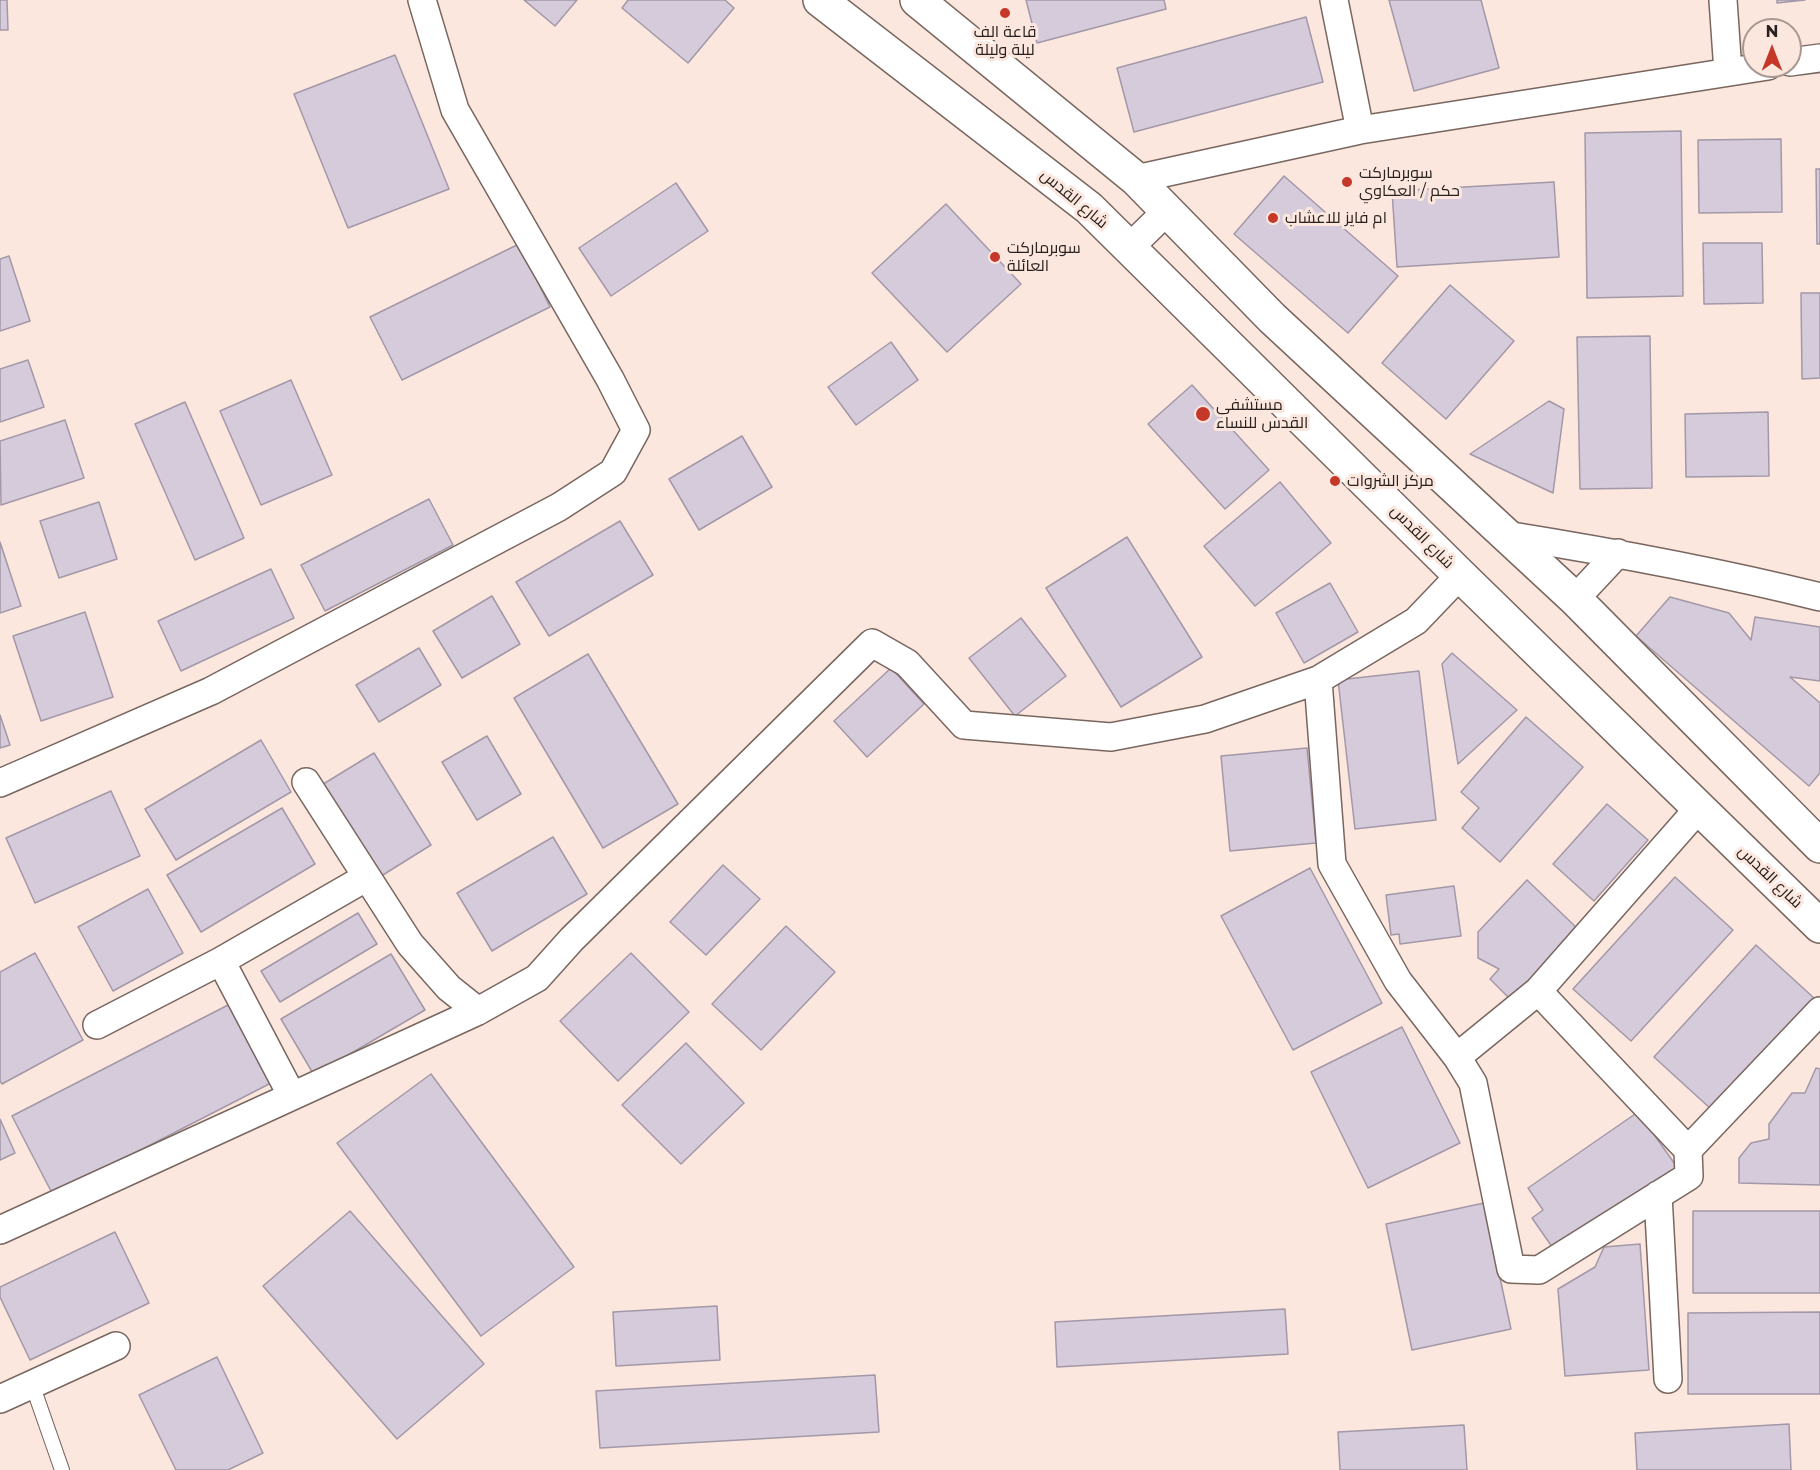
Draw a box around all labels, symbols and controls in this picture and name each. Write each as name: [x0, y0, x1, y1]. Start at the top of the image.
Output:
marker: قاعة الف ليلة وليلة: [998, 6, 1012, 20]
north arrow: [1742, 18, 1802, 78]
place label: قاعة الف ليلة وليلة: [974, 22, 1036, 60]
text: N: [1766, 22, 1778, 41]
place label: سوبرماركت حكم / العكاوي: [1359, 163, 1460, 201]
street label: شارع القدس: [1036, 165, 1112, 233]
marker: سوبرماركت حكم / العكاوي: [1340, 175, 1354, 189]
place label: ام فايز للاعشاب: [1285, 208, 1387, 228]
marker: ام فايز للاعشاب: [1266, 211, 1280, 225]
place label: سوبرماركت العائلة: [1007, 238, 1081, 276]
marker: سوبرماركت العائلة: [988, 250, 1002, 264]
place label: مستشفى القدس للنساء: [1216, 395, 1308, 433]
marker: مستشفى القدس للنساء: [1194, 405, 1212, 423]
place label: مركز الشروات: [1347, 471, 1434, 491]
marker: مركز الشروات: [1328, 474, 1342, 488]
street label: شارع القدس: [1386, 501, 1458, 573]
street label: شارع القدس: [1734, 842, 1806, 912]

